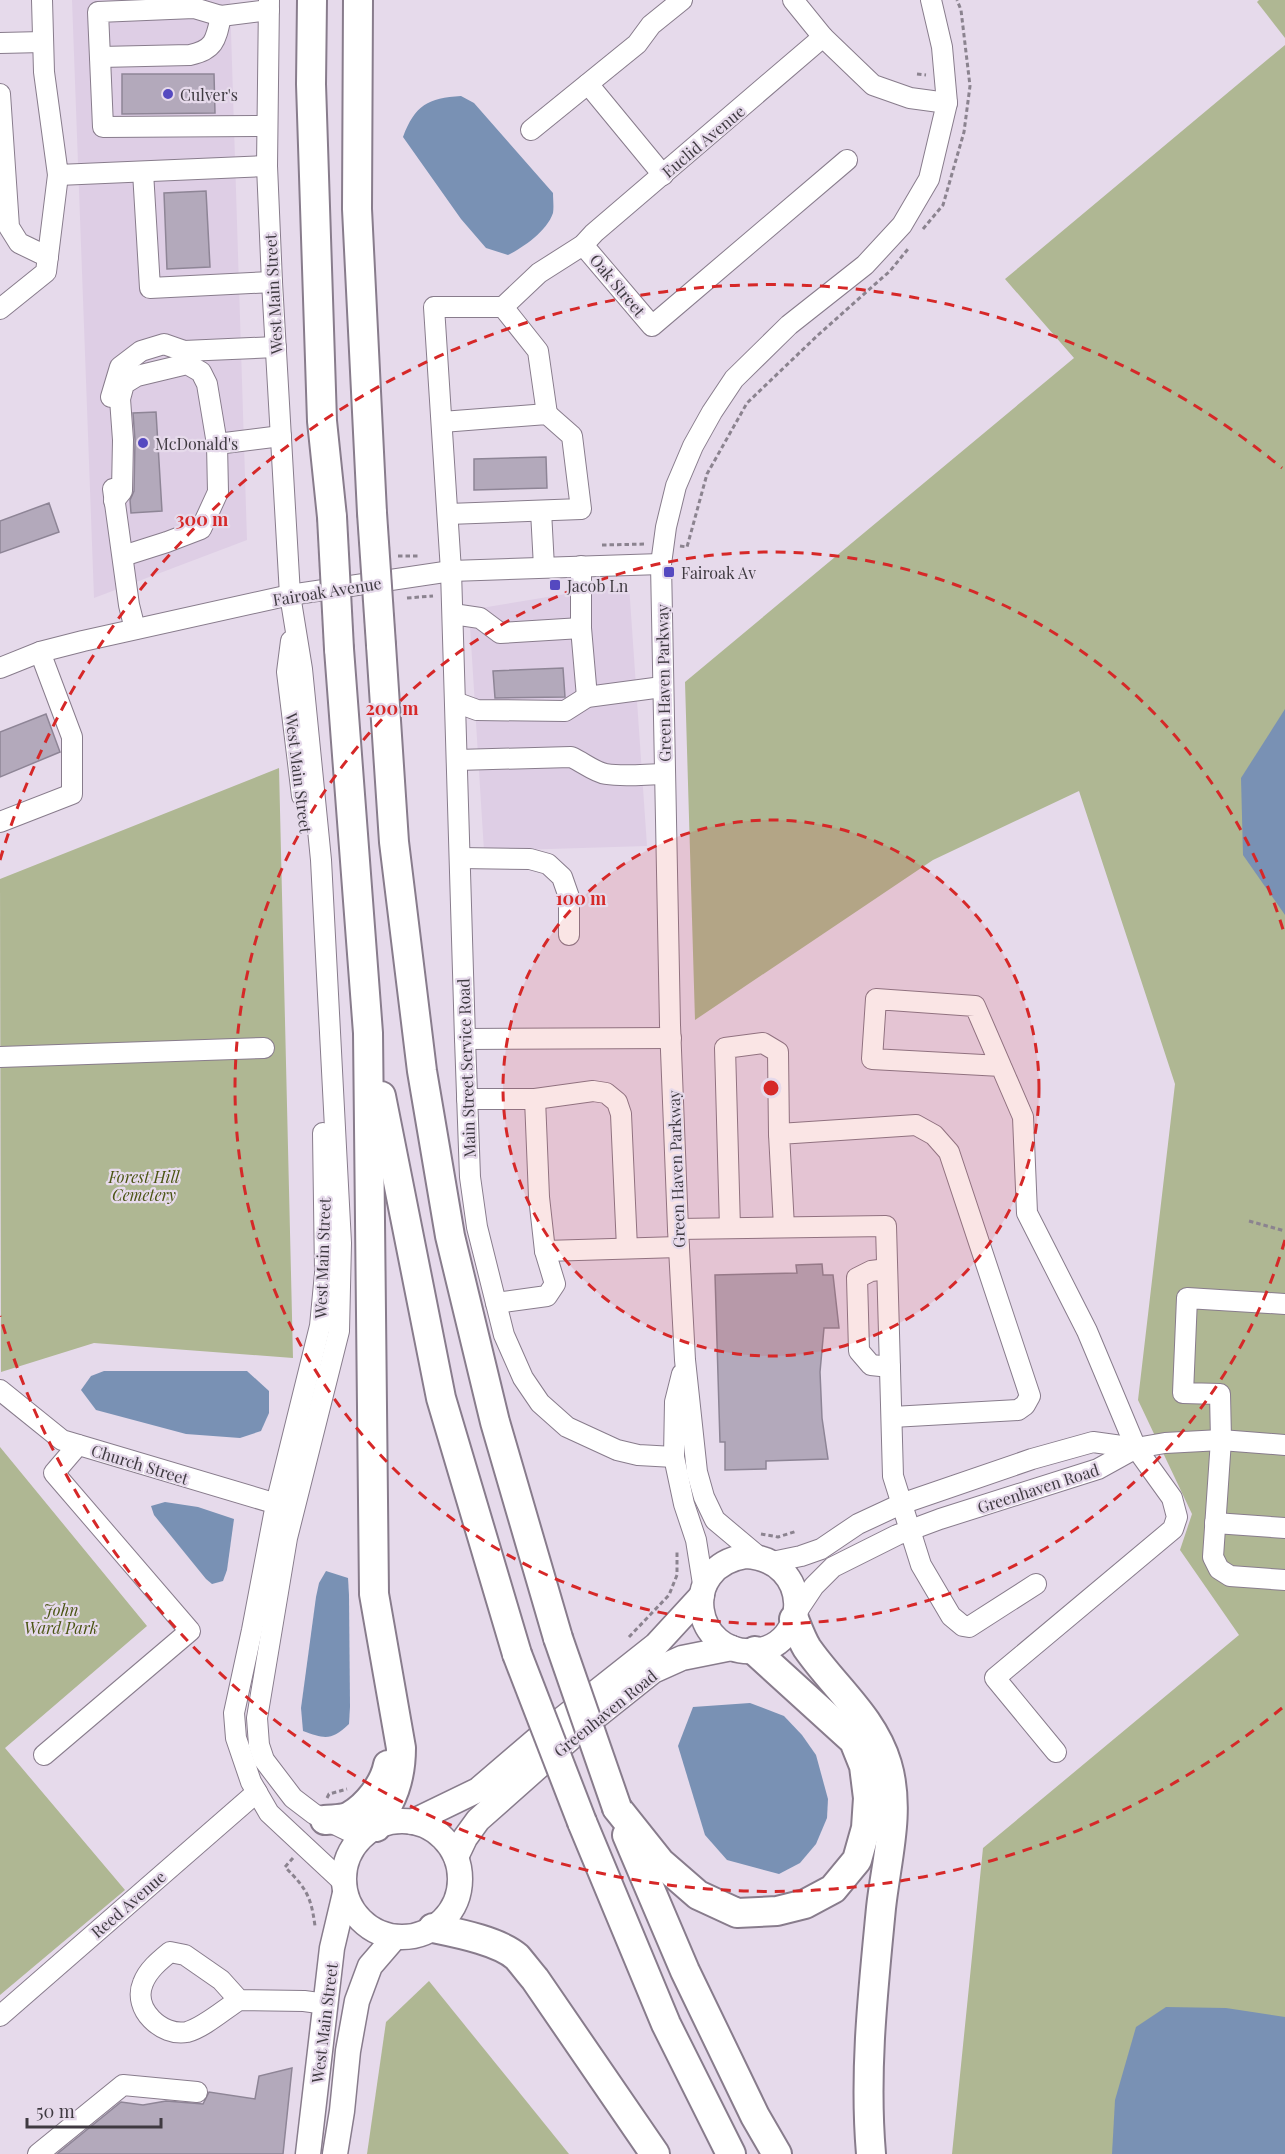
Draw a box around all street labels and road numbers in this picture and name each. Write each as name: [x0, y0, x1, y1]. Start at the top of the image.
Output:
street label: Euclid Avenue: [657, 100, 749, 182]
street label: West Main Street: [259, 233, 287, 356]
street label: Oak Street: [586, 249, 650, 321]
street label: Fairoak Avenue: [271, 572, 383, 610]
street label: Green Haven Parkway: [651, 604, 675, 762]
street label: West Main Street: [281, 711, 317, 835]
street label: Main Street Service Road: [452, 978, 480, 1158]
street label: Green Haven Parkway: [663, 1090, 689, 1248]
street label: West Main Street: [309, 1197, 335, 1320]
street label: Church Street: [89, 1439, 192, 1489]
street label: Greenhaven Road: [974, 1458, 1102, 1518]
street label: Greenhaven Road: [549, 1665, 661, 1761]
street label: Reed Avenue: [86, 1866, 170, 1942]
street label: West Main Street: [306, 1961, 342, 2085]

